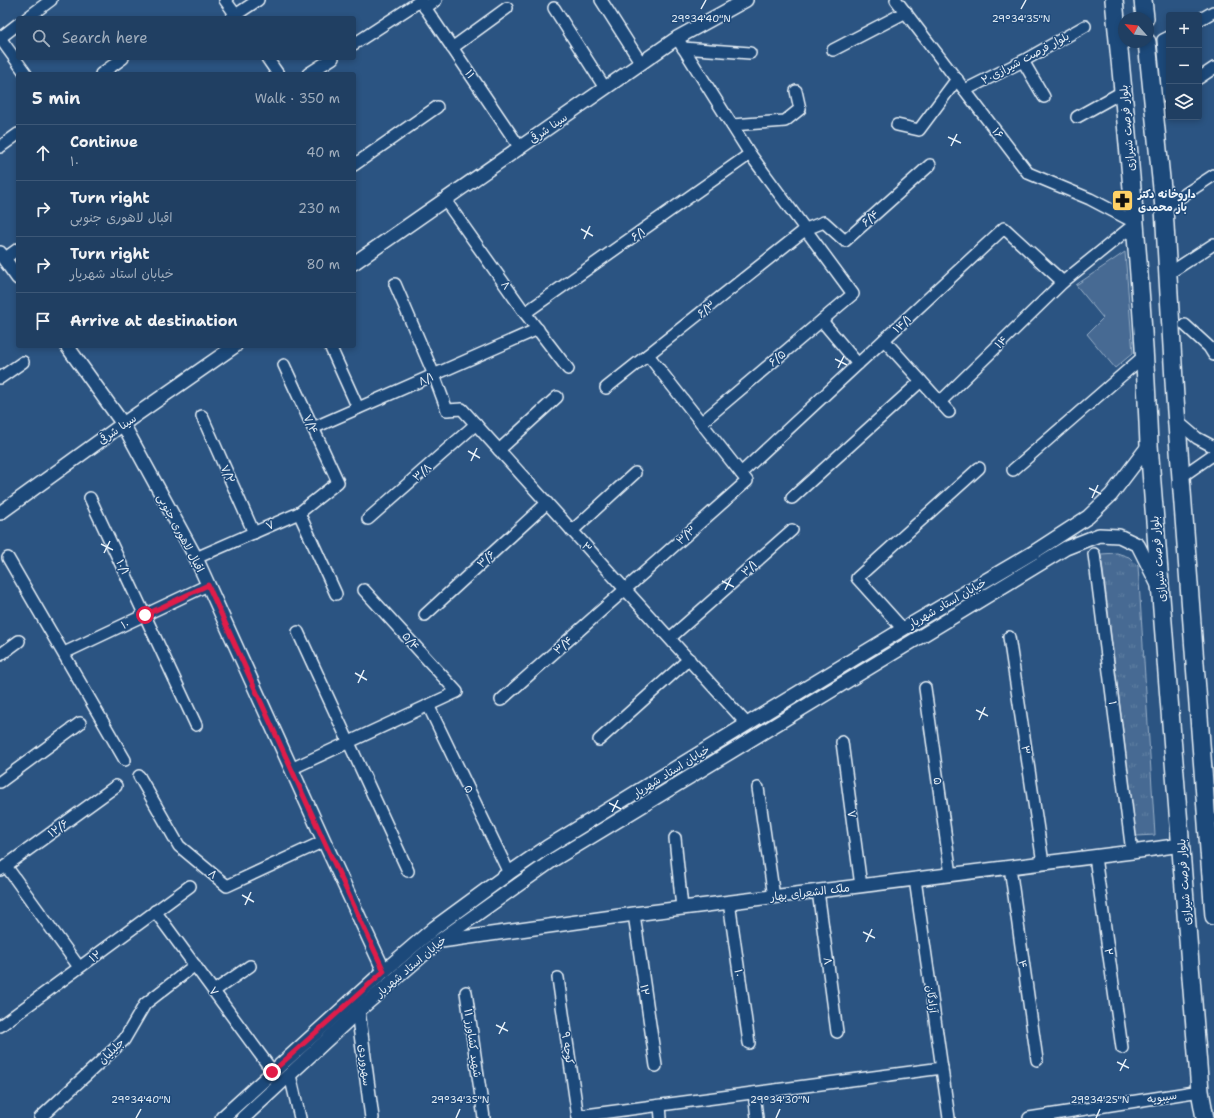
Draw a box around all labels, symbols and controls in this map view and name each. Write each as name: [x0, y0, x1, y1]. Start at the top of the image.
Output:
text: 29°34'40"N: [671, 12, 731, 25]
text: 29°34'35"N: [992, 12, 1050, 25]
north arrow: [1118, 12, 1154, 48]
map controls: [1166, 12, 1202, 120]
button: +: [1166, 12, 1202, 48]
search box: [16, 16, 356, 60]
icon: search: [30, 27, 52, 49]
text: Search here: [62, 28, 148, 48]
street label: بلوار فرصت شیرازی۲۰: [979, 29, 1072, 88]
button: −: [1166, 48, 1202, 84]
street label: ۱۱: [461, 67, 478, 82]
street label: بلوار فرصت شیرازی: [1116, 84, 1139, 172]
button: layers: [1166, 84, 1202, 120]
text: 5 min: [32, 87, 80, 109]
text: Walk · 350 m: [255, 90, 340, 107]
street label: سینا شرقی: [526, 110, 570, 147]
street label: ۱۶: [988, 125, 1007, 142]
text: Continue: [70, 132, 138, 152]
icon: ahead: [32, 142, 54, 164]
text: 40 m: [306, 144, 340, 161]
text: ۱۰: [70, 153, 79, 170]
pharmacy icon: داروخانه دکتر باز محمدی: [1109, 187, 1135, 213]
place label: داروخانه دکتر باز محمدی: [1137, 187, 1196, 215]
text: Turn right: [70, 188, 150, 208]
icon: right: [32, 198, 54, 220]
text: 230 m: [298, 200, 340, 217]
street label: ۶/۴: [858, 206, 882, 230]
text: اقبال لاهوری جنوبی: [70, 209, 172, 226]
street label: ۶/۱: [628, 224, 649, 245]
text: Turn right: [70, 244, 150, 264]
icon: right: [32, 254, 54, 276]
text: 80 m: [306, 256, 340, 273]
text: خیابان استاد شهریار: [70, 265, 174, 282]
street label: ۸: [497, 278, 514, 293]
street label: ۶/۳: [694, 297, 719, 321]
icon: arrive: [32, 310, 54, 332]
text: Arrive at destination: [70, 311, 238, 331]
street label: ۱۴/۱: [890, 312, 915, 337]
street label: ۱۴: [992, 333, 1011, 352]
street label: ۶/۵: [766, 347, 789, 370]
street label: ۸/۱: [416, 369, 436, 389]
street label: سینا شرقی: [95, 411, 139, 448]
street label: ۷/۴: [300, 412, 322, 436]
street label: ۳/۸: [410, 460, 435, 485]
street label: ۷/۲: [217, 462, 238, 486]
street label: اقبال لاهوری جنوبی: [154, 491, 208, 575]
street label: بلوار فرصت شیرازی: [1147, 515, 1170, 603]
street label: ۷: [264, 517, 277, 534]
street label: ۳/۳: [673, 522, 700, 548]
street label: ۳: [578, 539, 595, 556]
street label: ۳/۶: [474, 547, 499, 572]
street label: ۱۰/۱: [112, 557, 133, 577]
street label: ۳/۱: [738, 557, 761, 580]
street label: خیابان استاد شهریار: [905, 575, 989, 632]
route start: [136, 606, 154, 624]
street label: ۱۰: [119, 616, 132, 633]
street label: ۵/۴: [398, 629, 423, 654]
street label: ۳/۴: [550, 633, 576, 658]
street label: ۱: [1105, 700, 1120, 706]
street label: خیابان استاد شهریار: [629, 742, 712, 802]
street label: ۳: [1017, 745, 1034, 756]
street label: ۵: [930, 776, 945, 786]
street label: ۵: [460, 783, 477, 796]
street label: ۷: [844, 809, 860, 819]
street label: ۱۲/۶: [45, 816, 72, 841]
street label: بلوار فرصت شیرازی: [1174, 838, 1195, 926]
street label: ۸: [205, 866, 220, 883]
street label: ملک الشعرای بهار: [769, 880, 851, 905]
street label: خیابان استاد شهریار: [372, 932, 450, 1001]
street label: ۱۲: [86, 947, 104, 966]
street label: ۲: [1101, 947, 1116, 957]
street label: ۸: [820, 956, 835, 966]
street label: ۴: [1015, 959, 1031, 969]
street label: ۱۰: [731, 968, 746, 978]
street label: ۱۲: [636, 983, 653, 997]
street label: ۷: [205, 984, 222, 999]
street label: آزادگان: [922, 984, 941, 1015]
street label: ۱۱ شهید کشاورز: [460, 1008, 485, 1079]
street label: کوچه ۹: [558, 1031, 577, 1066]
street label: جلیلیان: [95, 1035, 128, 1068]
street label: سهروردی: [355, 1043, 375, 1087]
route end: [263, 1063, 281, 1081]
street label: سیبویه: [1146, 1088, 1178, 1107]
text: 29°34'40"N: [111, 1093, 171, 1106]
text: 29°34'35"N: [431, 1093, 489, 1106]
text: 29°34'30"N: [750, 1093, 810, 1106]
text: 29°34'25"N: [1071, 1093, 1129, 1106]

